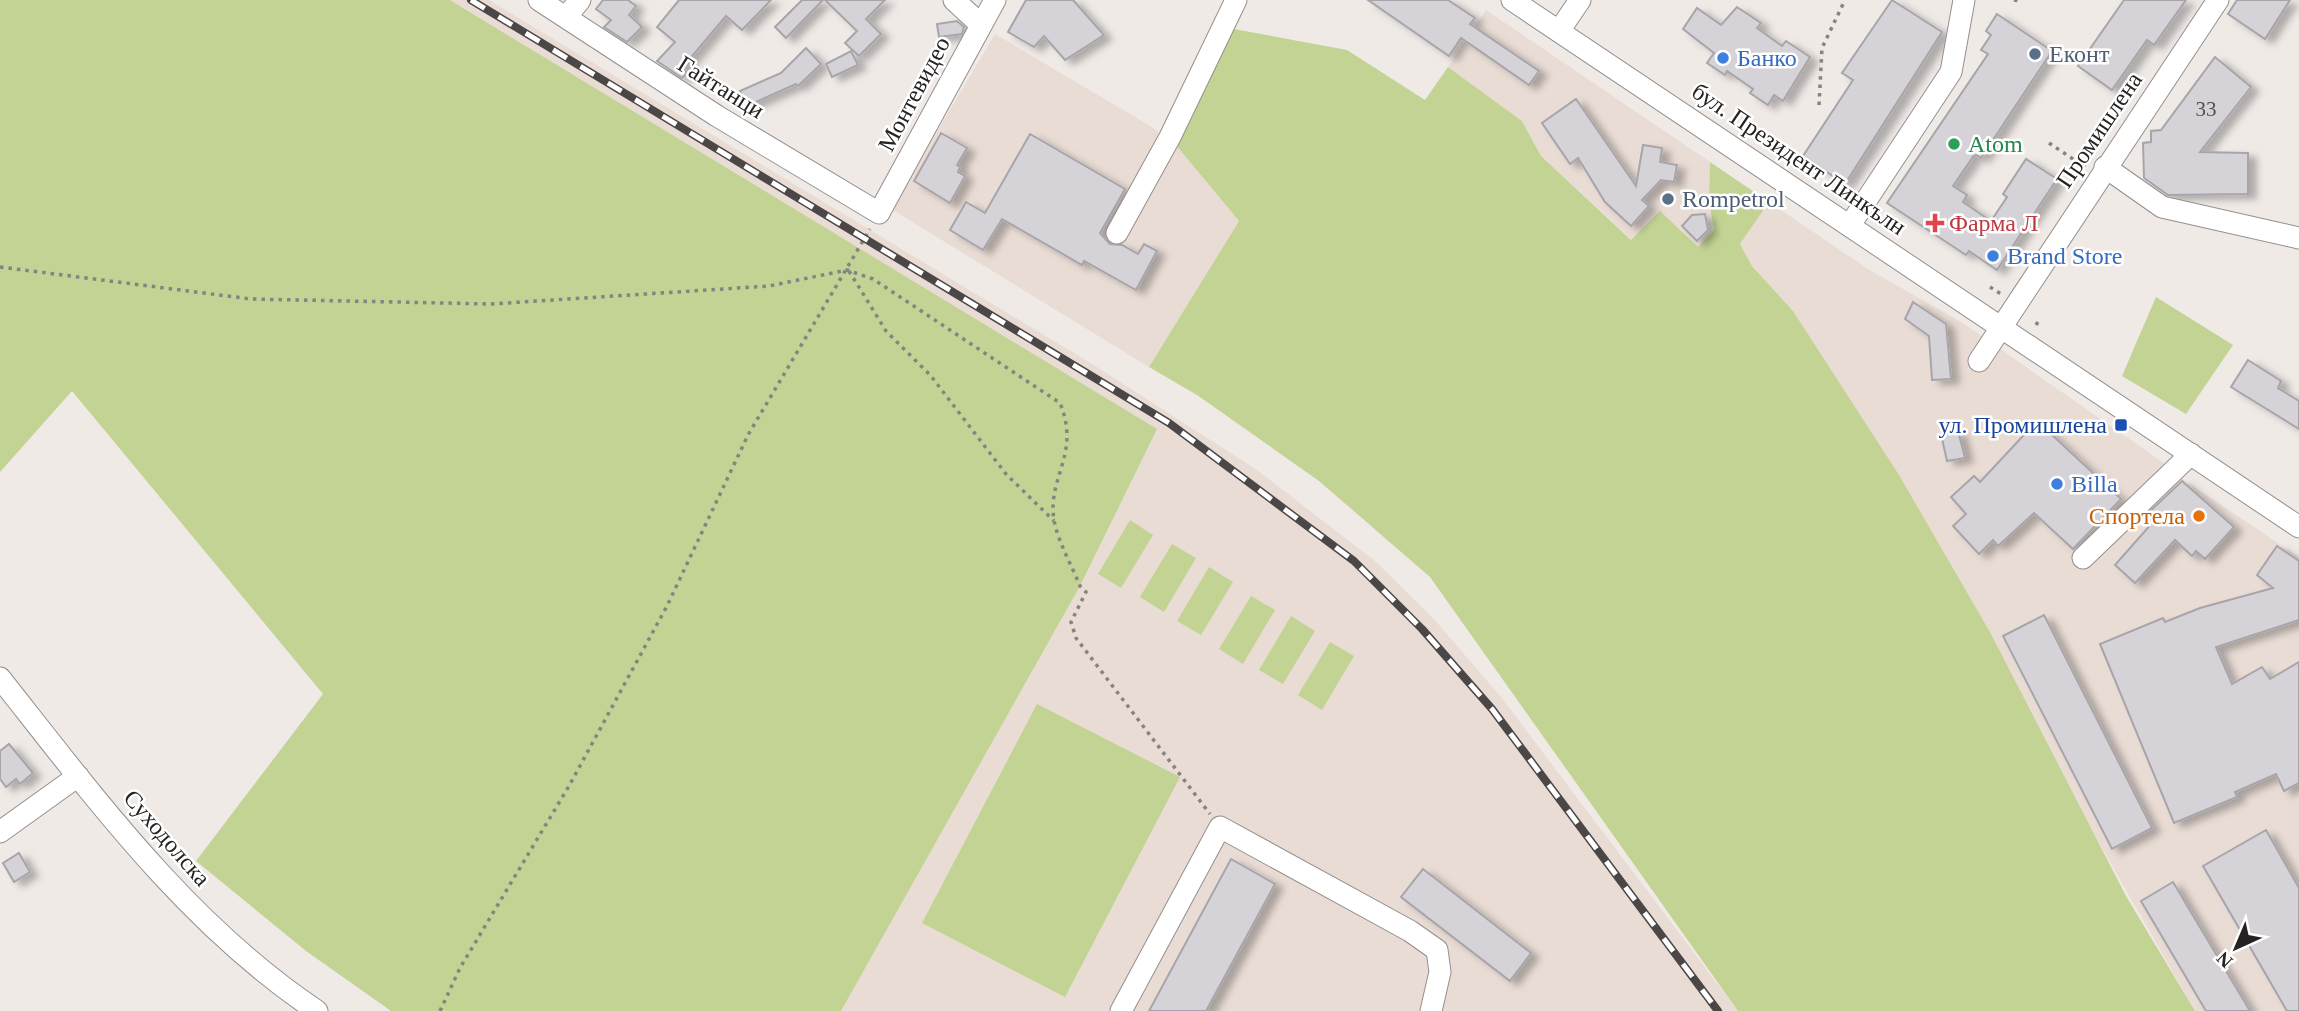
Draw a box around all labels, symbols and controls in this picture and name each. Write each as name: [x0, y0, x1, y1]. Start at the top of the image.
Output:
street label: Монтевидео: [873, 32, 955, 156]
place label: Еконт: [2049, 41, 2110, 67]
place label: Банко: [1737, 45, 1797, 71]
marker: Еконт: [2027, 46, 2043, 62]
street label: Гайтанци: [673, 50, 769, 124]
marker: Банко: [1715, 50, 1731, 66]
street label: Промишлена: [2051, 67, 2147, 193]
street label: бул. Президент Линкълн: [1687, 78, 1911, 240]
house number: 33: [2196, 97, 2217, 121]
place label: Atom: [1968, 131, 2023, 157]
marker: Atom: [1946, 136, 1962, 152]
place label: Rompetrol: [1682, 186, 1785, 212]
marker: Rompetrol: [1660, 191, 1676, 207]
place label: Фарма Л: [1949, 210, 2038, 236]
marker: Фарма Л: [1927, 215, 1943, 231]
place label: Brand Store: [2007, 243, 2122, 269]
marker: Brand Store: [1985, 248, 2001, 264]
place label: ул. Промишлена: [1939, 412, 2107, 438]
marker: ул. Промишлена: [2113, 417, 2129, 433]
place label: Billa: [2071, 471, 2118, 497]
marker: Billa: [2049, 476, 2065, 492]
place label: Спортела: [2089, 503, 2185, 529]
marker: Спортела: [2191, 508, 2207, 524]
street label: Суходолска: [118, 785, 216, 891]
north arrow: [2201, 913, 2271, 983]
text: N: [2212, 947, 2237, 972]

